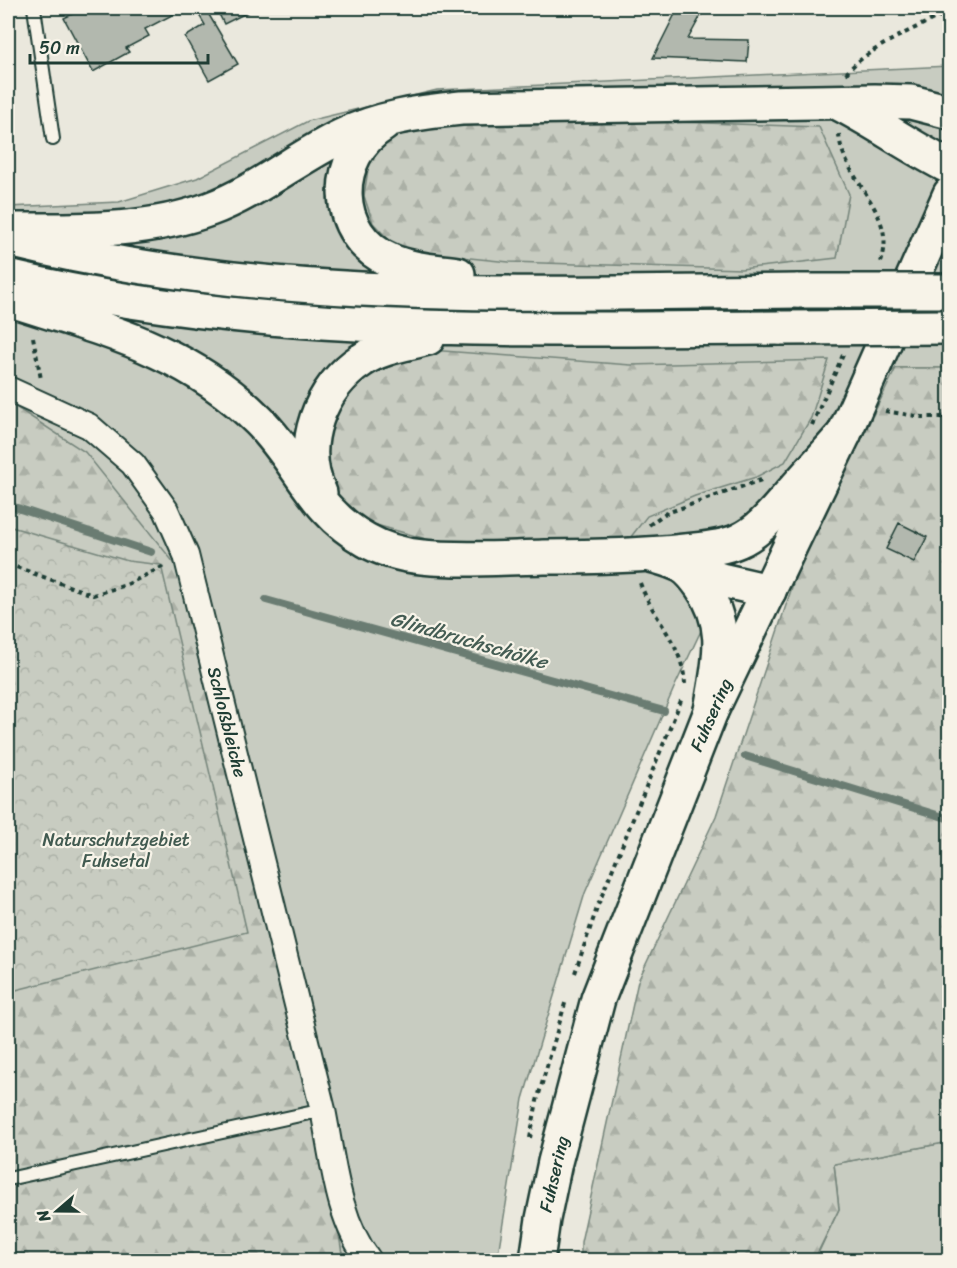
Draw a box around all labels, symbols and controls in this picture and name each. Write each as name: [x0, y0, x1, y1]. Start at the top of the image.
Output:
scale bar: [30, 27, 208, 65]
text: 50 m: [39, 32, 80, 64]
water label: Glindbruchschölke: [386, 601, 553, 680]
street label: Schloßbleiche: [198, 663, 256, 781]
street label: Fuhsering: [681, 673, 741, 757]
park label: Naturschutzgebiet Fuhsetal: [42, 824, 190, 877]
street label: Fuhsering: [530, 1133, 578, 1215]
north arrow: [27, 1181, 87, 1241]
text: N: [28, 1205, 59, 1227]

